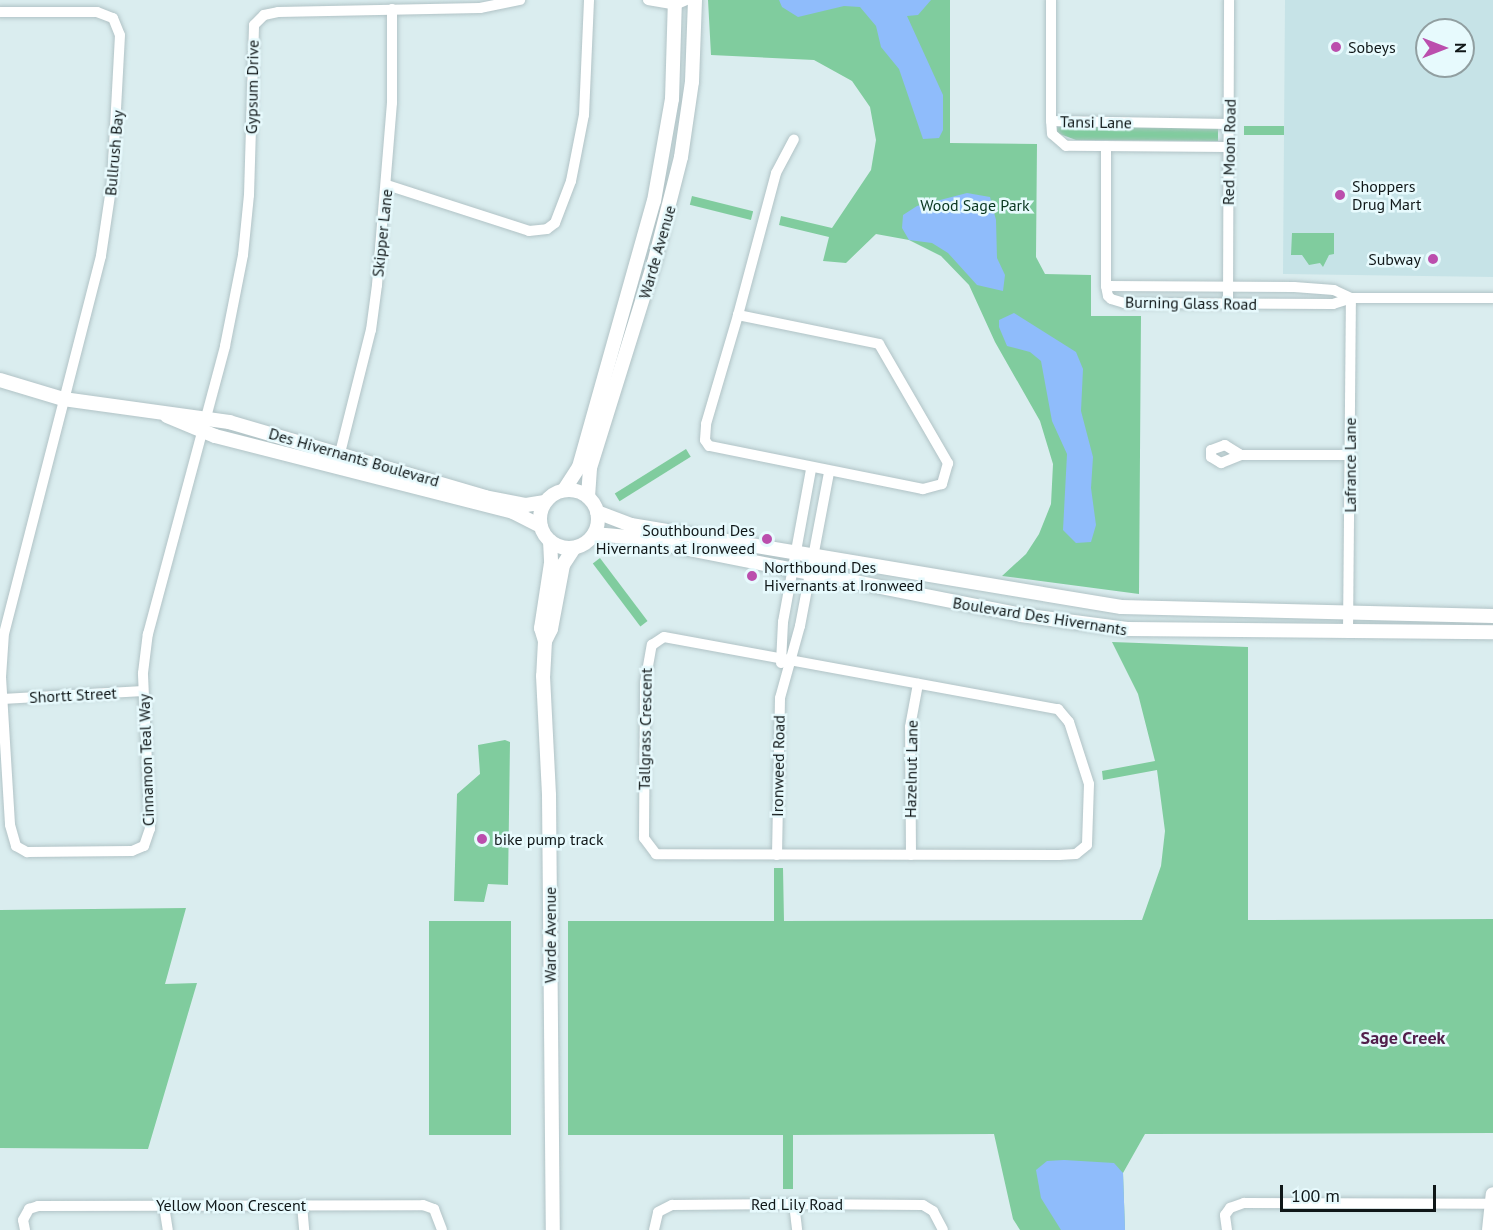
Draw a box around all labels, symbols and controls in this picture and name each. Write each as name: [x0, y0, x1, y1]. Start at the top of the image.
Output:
north arrow: [1415, 18, 1475, 78]
place label: Sobeys: [1348, 37, 1396, 57]
street label: Gypsum Drive: [242, 40, 262, 134]
marker: Sobeys: [1329, 40, 1343, 54]
text: N: [1451, 43, 1471, 53]
street label: Red Moon Road: [1218, 99, 1240, 205]
street label: Bullrush Bay: [101, 109, 127, 197]
street label: Tansi Lane: [1060, 112, 1132, 132]
place label: Shoppers Drug Mart: [1352, 176, 1421, 214]
street label: Skipper Lane: [368, 188, 396, 278]
marker: Shoppers Drug Mart: [1333, 188, 1347, 202]
park label: Wood Sage Park: [920, 195, 1030, 215]
street label: Warde Avenue: [634, 203, 680, 301]
place label: Subway: [1368, 249, 1421, 269]
marker: Subway: [1426, 252, 1440, 266]
street label: Burning Glass Road: [1125, 292, 1257, 314]
street label: Lafrance Lane: [1340, 417, 1360, 513]
street label: Des Hivernants Boulevard: [267, 423, 441, 491]
place label: Southbound Des Hivernants at Ironweed: [596, 520, 755, 558]
marker: Southbound Des Hivernants at Ironweed: [760, 532, 774, 546]
place label: Northbound Des Hivernants at Ironweed: [764, 557, 923, 595]
marker: Northbound Des Hivernants at Ironweed: [745, 569, 759, 583]
street label: Boulevard Des Hivernants: [951, 593, 1129, 639]
street label: Tallgrass Crescent: [634, 668, 656, 790]
street label: Shortt Street: [29, 683, 117, 707]
street label: Cinnamon Teal Way: [134, 693, 158, 827]
street label: Ironweed Road: [768, 715, 788, 817]
street label: Hazelnut Lane: [901, 720, 921, 818]
place label: bike pump track: [494, 829, 604, 849]
marker: bike pump track: [475, 832, 489, 846]
street label: Warde Avenue: [540, 887, 560, 983]
district label: Sage Creek: [1360, 1027, 1446, 1049]
scale bar: [1283, 1173, 1439, 1211]
text: 100 m: [1291, 1184, 1340, 1207]
street label: Red Lily Road: [751, 1194, 843, 1214]
street label: Yellow Moon Crescent: [156, 1195, 306, 1215]

